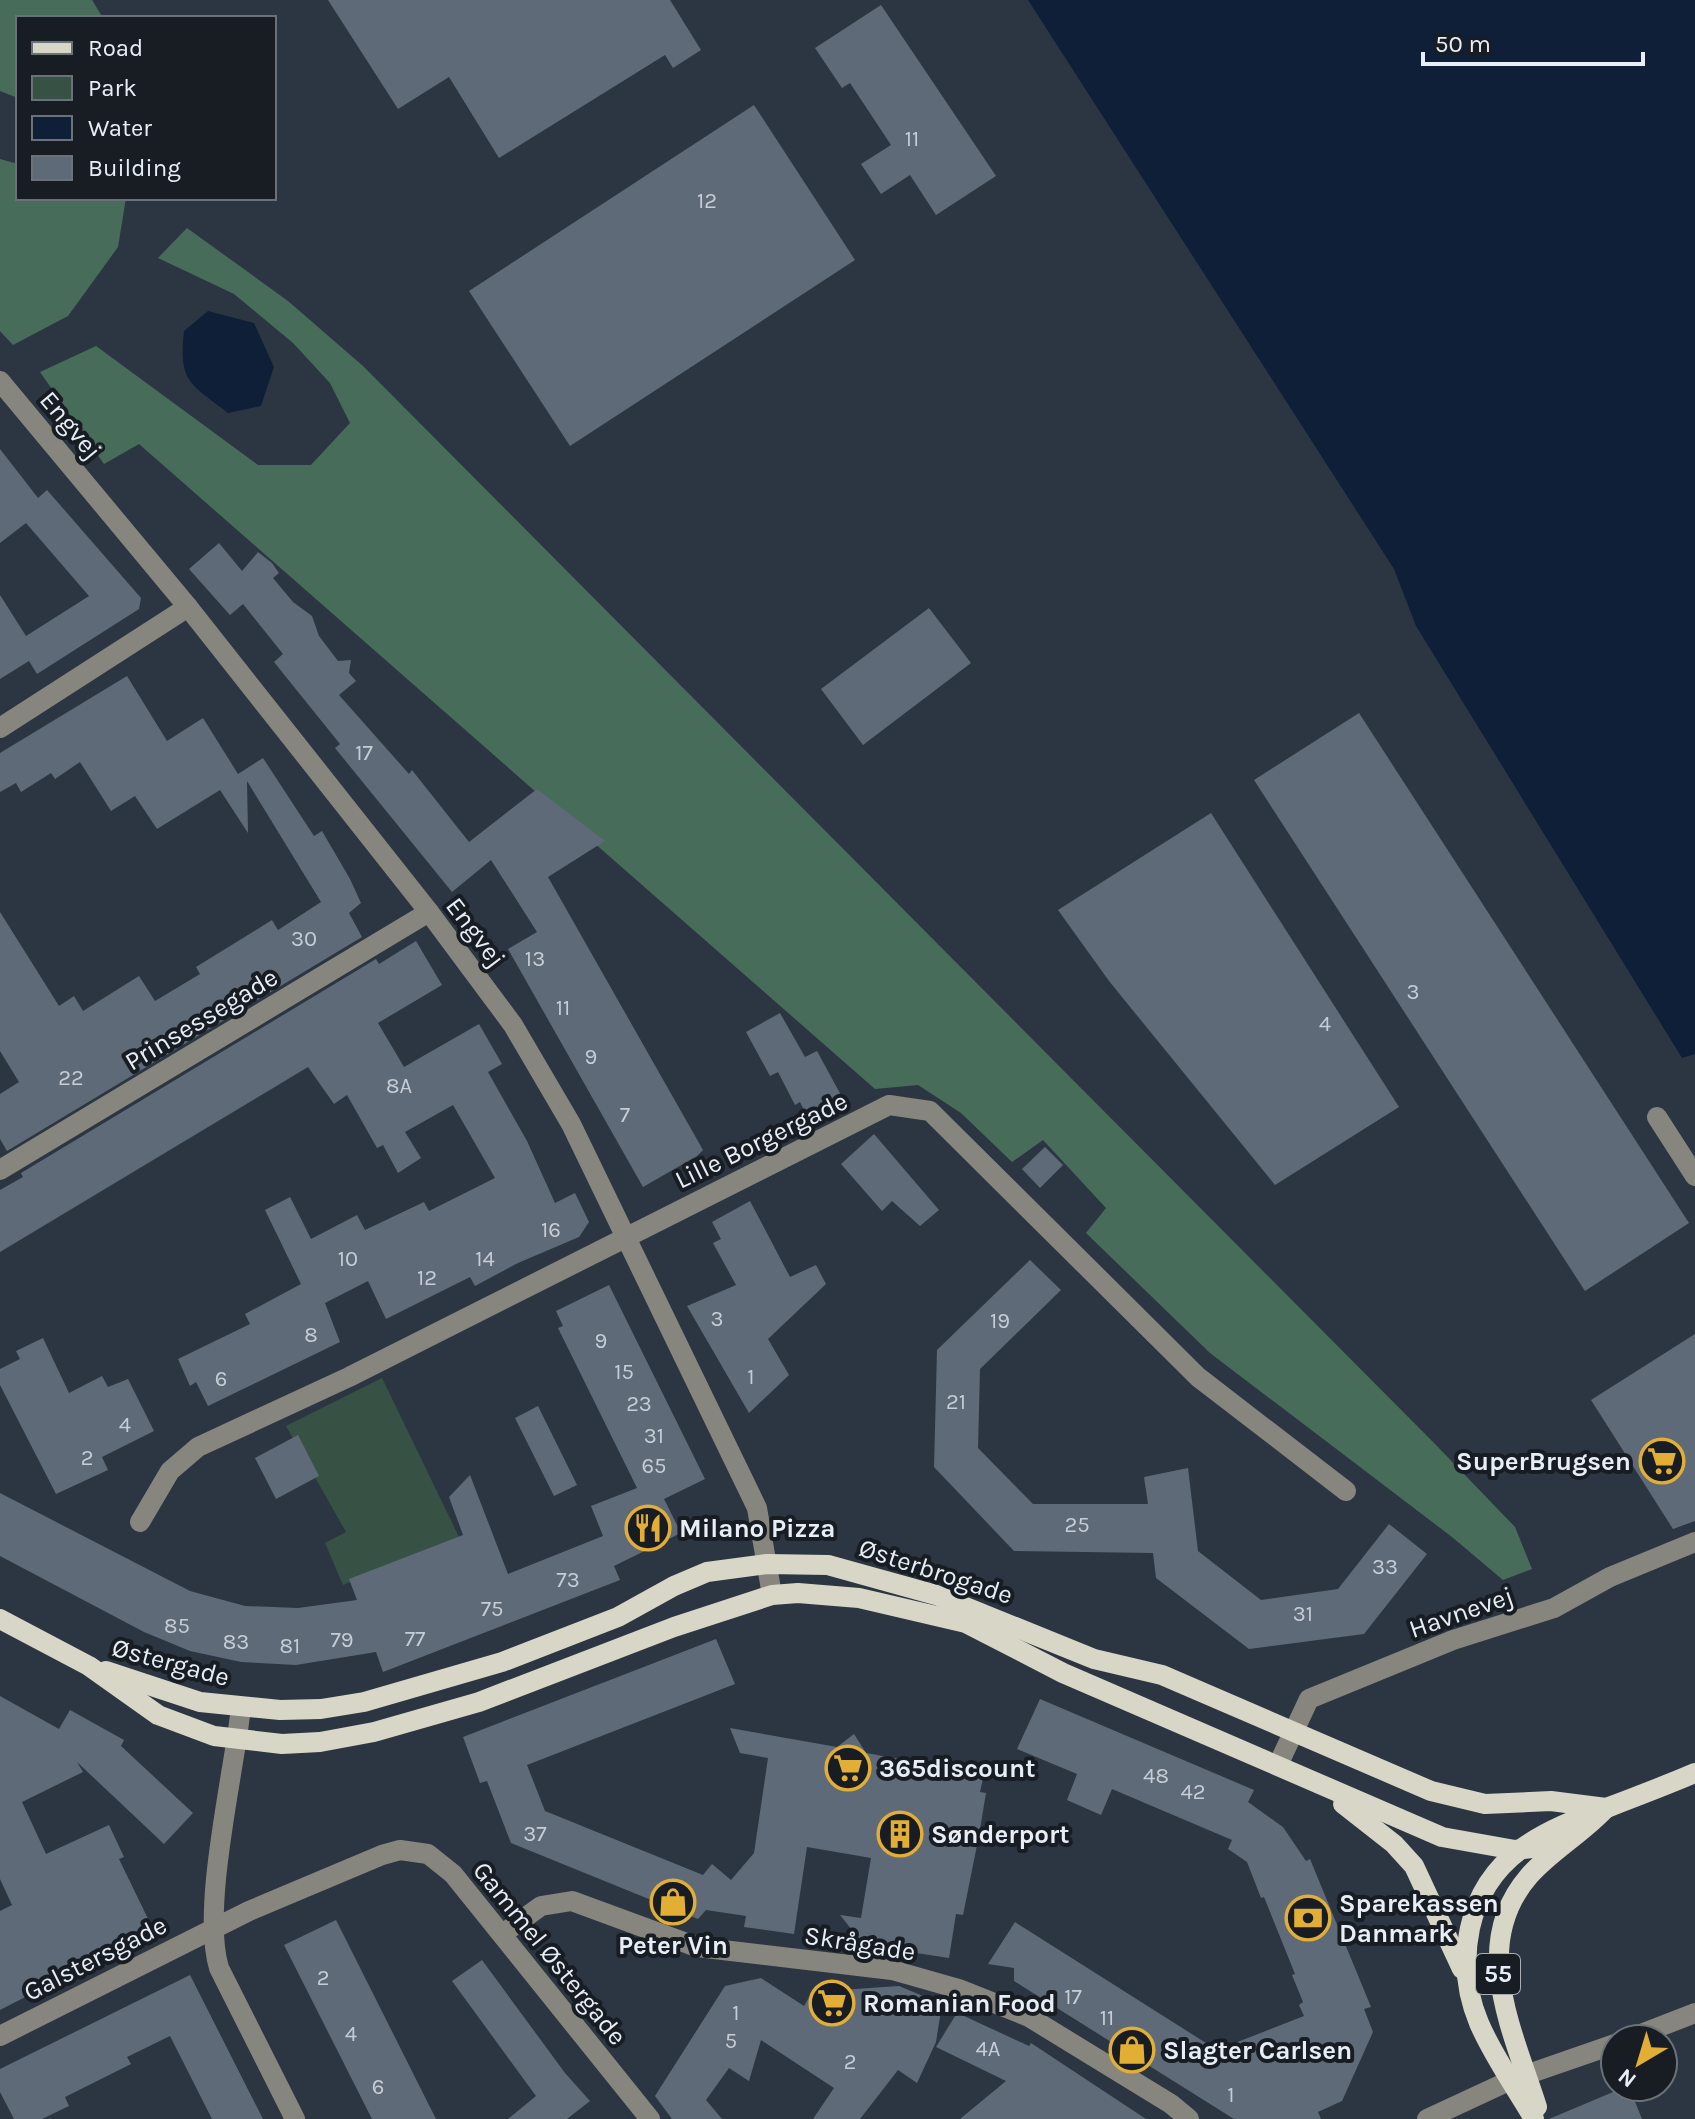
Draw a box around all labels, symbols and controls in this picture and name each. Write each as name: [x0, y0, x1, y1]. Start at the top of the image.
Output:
legend: [16, 16, 276, 200]
scale bar: [1423, 16, 1643, 66]
text: 50 m: [1435, 30, 1491, 58]
text: Road: [88, 34, 143, 62]
text: Park: [88, 74, 137, 102]
text: Water: [88, 114, 152, 142]
house number: 11: [905, 126, 919, 152]
text: Building: [88, 154, 181, 182]
house number: 12: [697, 188, 717, 214]
street label: Engvej: [33, 385, 108, 466]
house number: 17: [355, 740, 373, 766]
street label: Engvej: [439, 891, 512, 973]
house number: 30: [291, 926, 317, 952]
house number: 13: [525, 946, 545, 972]
street label: Prinsessegade: [119, 962, 283, 1077]
house number: 3: [1407, 979, 1420, 1005]
house number: 11: [556, 995, 570, 1021]
house number: 4: [1319, 1011, 1331, 1037]
house number: 9: [585, 1044, 597, 1070]
house number: 22: [58, 1065, 84, 1091]
house number: 8A: [386, 1073, 412, 1099]
street label: Lille Borgergade: [670, 1085, 853, 1196]
house number: 7: [620, 1102, 630, 1128]
house number: 16: [541, 1217, 561, 1243]
house number: 10: [338, 1246, 358, 1272]
house number: 14: [475, 1246, 495, 1272]
house number: 12: [417, 1265, 437, 1291]
house number: 3: [711, 1306, 724, 1332]
house number: 19: [990, 1308, 1010, 1334]
house number: 8: [304, 1322, 318, 1348]
house number: 9: [595, 1328, 607, 1354]
house number: 15: [614, 1359, 634, 1385]
house number: 1: [747, 1364, 755, 1390]
house number: 6: [215, 1366, 227, 1392]
house number: 21: [946, 1389, 966, 1415]
house number: 23: [626, 1391, 652, 1417]
house number: 4: [119, 1412, 131, 1438]
house number: 31: [644, 1423, 664, 1449]
supermarket icon: SuperBrugsen: [1638, 1437, 1686, 1485]
house number: 2: [81, 1445, 93, 1471]
place label: SuperBrugsen: [1456, 1446, 1631, 1477]
house number: 65: [641, 1453, 667, 1479]
restaurant icon: Milano Pizza: [624, 1504, 672, 1552]
house number: 25: [1064, 1512, 1090, 1538]
place label: Milano Pizza: [679, 1513, 835, 1544]
street label: Østerbrogade: [855, 1532, 1017, 1611]
house number: 33: [1372, 1554, 1398, 1580]
house number: 73: [556, 1567, 580, 1593]
street label: Havnevej: [1405, 1580, 1517, 1645]
house number: 75: [481, 1596, 503, 1622]
house number: 31: [1293, 1601, 1313, 1627]
house number: 85: [164, 1613, 190, 1639]
house number: 77: [405, 1626, 425, 1652]
house number: 79: [330, 1627, 354, 1653]
house number: 83: [223, 1629, 249, 1655]
street label: Østergade: [109, 1632, 233, 1693]
house number: 81: [280, 1633, 300, 1659]
supermarket icon: 365discount: [824, 1744, 872, 1792]
place label: 365discount: [879, 1753, 1036, 1784]
house number: 48: [1143, 1763, 1169, 1789]
house number: 42: [1180, 1779, 1206, 1805]
building icon: Sønderport: [876, 1810, 924, 1858]
place label: Sønderport: [931, 1819, 1069, 1850]
house number: 37: [523, 1821, 547, 1847]
street label: Gammel Østergade: [466, 1855, 633, 2051]
shop icon: Peter Vin: [649, 1878, 697, 1926]
place label: Sparekassen Danmark: [1339, 1888, 1499, 1949]
bank icon: Sparekassen Danmark: [1284, 1894, 1332, 1942]
street label: Galstersgade: [19, 1909, 172, 2008]
street label: Skrågade: [802, 1919, 918, 1968]
place label: Peter Vin: [618, 1930, 728, 1961]
road number: 55: [1476, 1954, 1520, 1994]
house number: 2: [317, 1965, 329, 1991]
supermarket icon: Romanian Food: [808, 1979, 856, 2027]
house number: 17: [1064, 1984, 1082, 2010]
place label: Romanian Food: [863, 1988, 1056, 2019]
house number: 1: [732, 2000, 740, 2026]
house number: 11: [1100, 2005, 1114, 2031]
house number: 4: [345, 2021, 357, 2047]
north arrow: [1599, 2023, 1679, 2103]
shop icon: Slagter Carlsen: [1108, 2026, 1156, 2074]
house number: 5: [725, 2028, 737, 2054]
place label: Slagter Carlsen: [1163, 2035, 1352, 2066]
house number: 4A: [976, 2036, 1001, 2062]
house number: 2: [844, 2049, 856, 2075]
text: N: [1613, 2063, 1642, 2093]
house number: 6: [372, 2074, 384, 2100]
house number: 1: [1227, 2082, 1235, 2108]

